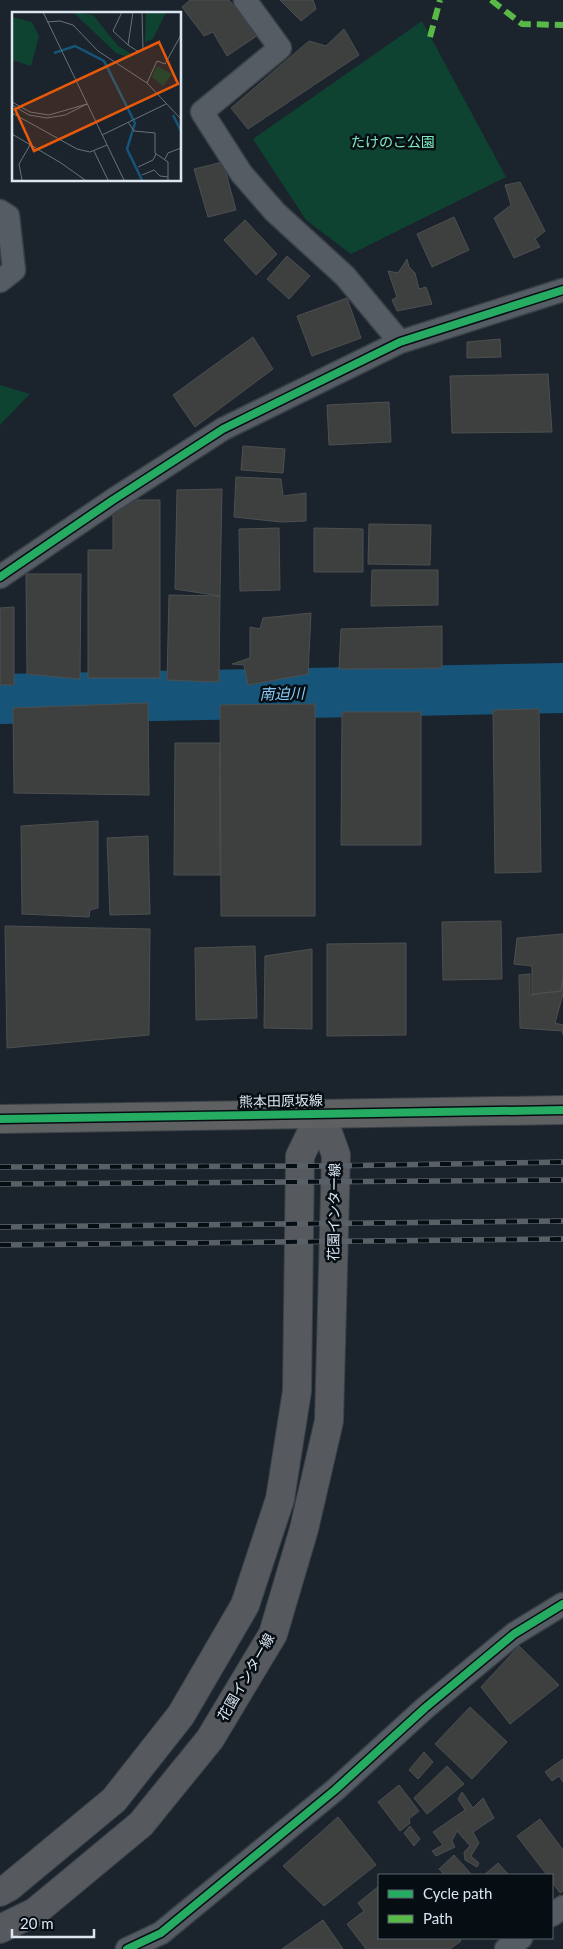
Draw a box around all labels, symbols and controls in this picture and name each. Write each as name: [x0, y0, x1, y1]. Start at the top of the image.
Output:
inset map: [12, 12, 181, 181]
park label: たけのこ公園: [351, 133, 435, 150]
water label: 南迫川: [259, 684, 307, 702]
street label: 熊本田原坂線: [239, 1091, 323, 1110]
street label: 花園インター線: [324, 1163, 343, 1261]
street label: 花園インター線: [214, 1630, 277, 1723]
legend: [378, 1874, 553, 1939]
text: Cycle path: [423, 1884, 492, 1902]
scale bar: [12, 1906, 95, 1938]
text: Path: [423, 1909, 453, 1927]
text: 20 m: [20, 1914, 54, 1932]

